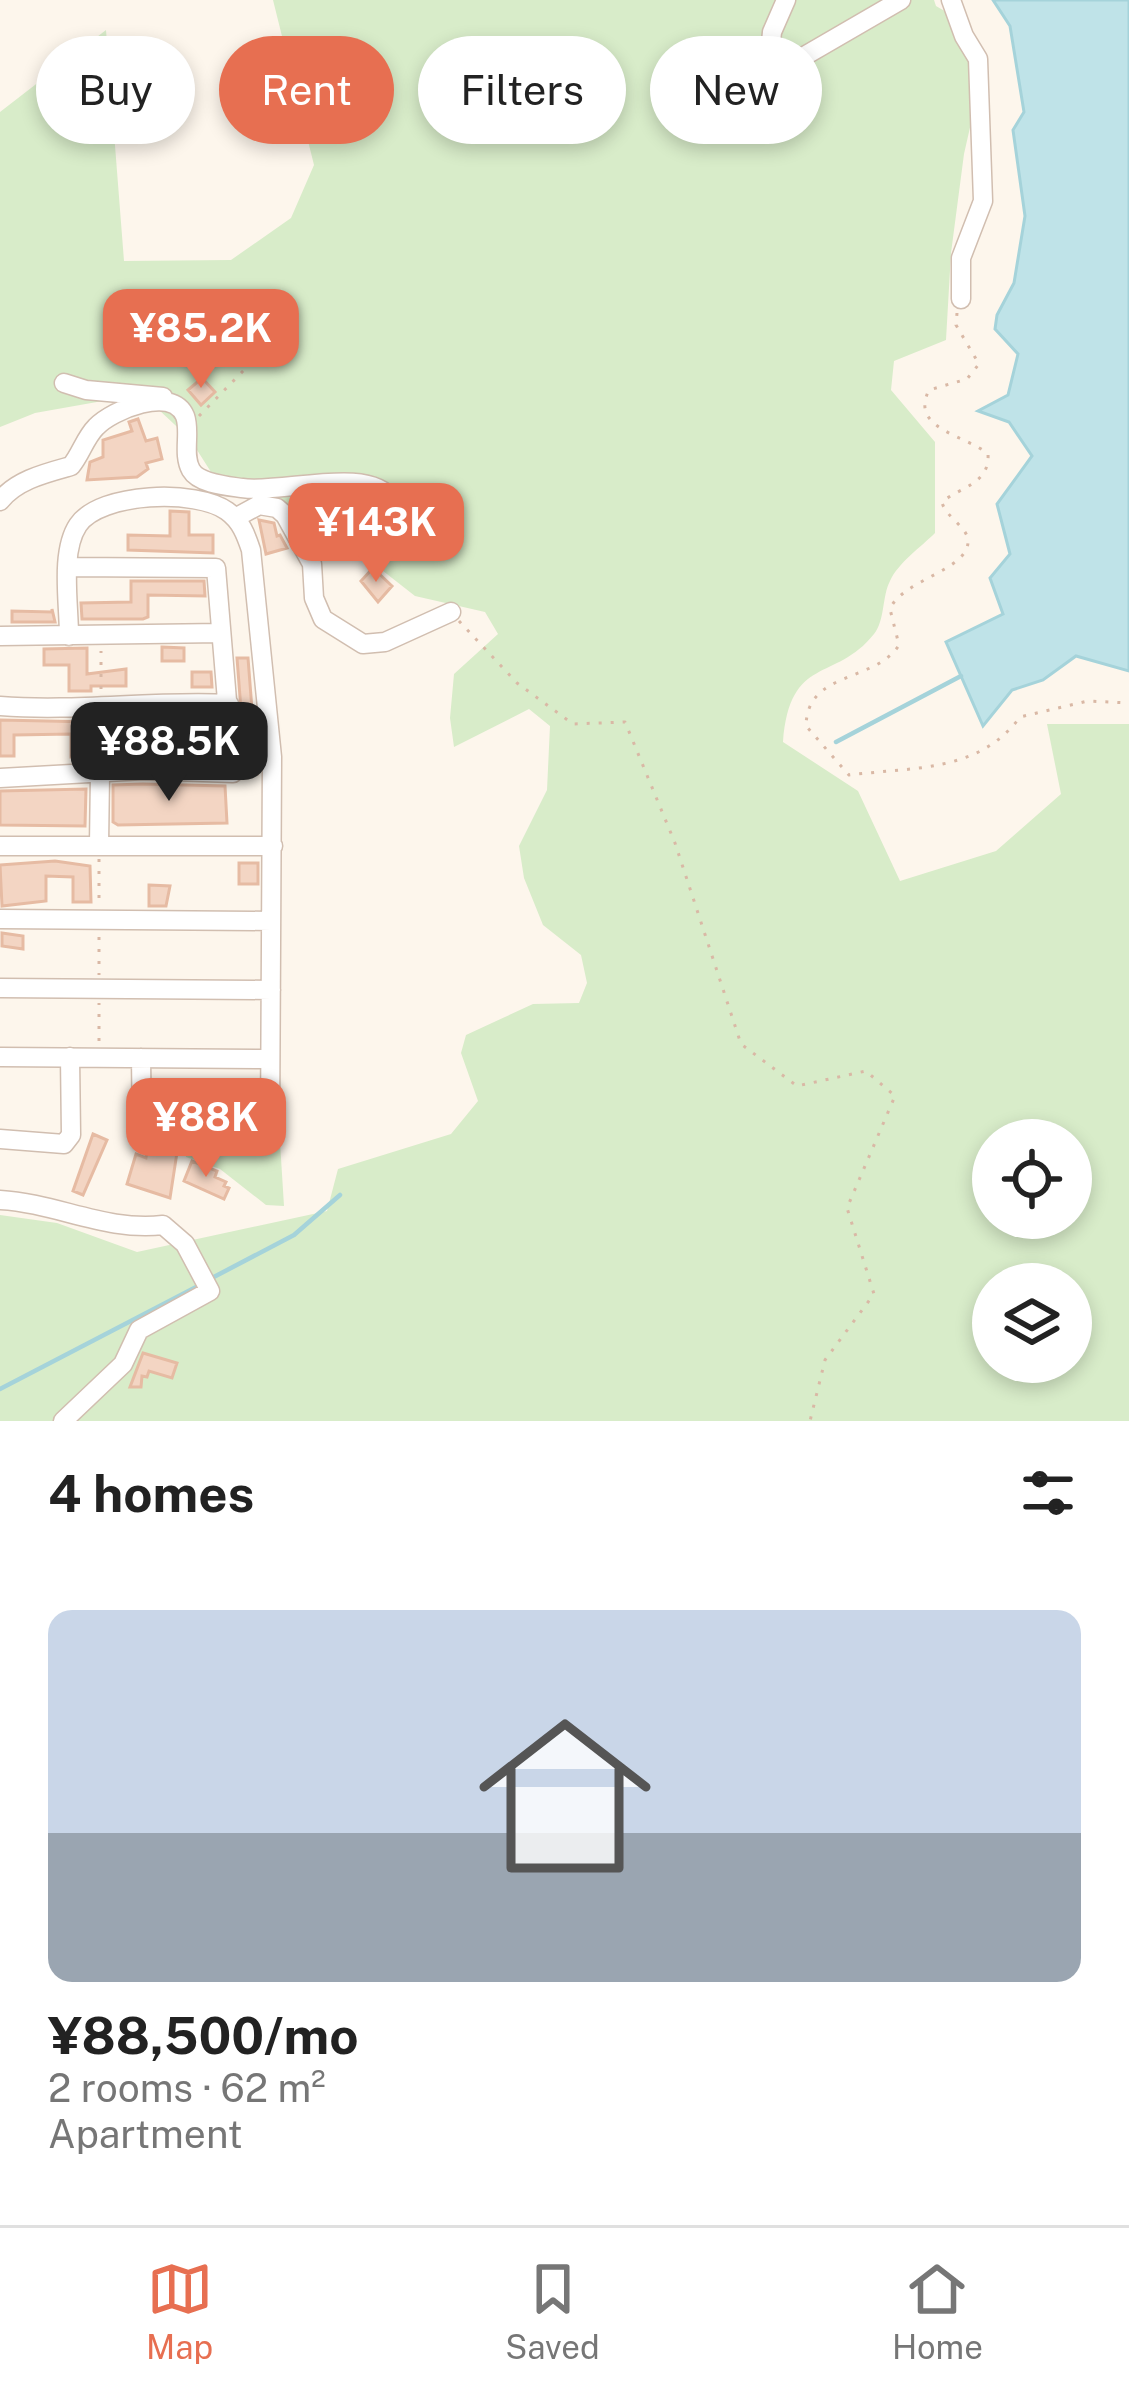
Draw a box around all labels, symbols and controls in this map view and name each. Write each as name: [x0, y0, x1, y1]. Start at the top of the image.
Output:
chip: Buy: [36, 36, 195, 144]
chip: Rent: [219, 36, 394, 144]
chip: Filters: [418, 36, 626, 144]
chip: New: [650, 36, 822, 144]
pin: ¥85.2K: [103, 289, 299, 391]
text: ¥85.2K: [130, 305, 272, 351]
pin: ¥143K: [292, 483, 460, 585]
text: ¥143K: [315, 499, 437, 545]
pin: ¥88.5K: [71, 702, 267, 804]
text: ¥88.5K: [98, 718, 240, 764]
pin: ¥88K: [135, 1078, 277, 1180]
text: ¥88K: [153, 1094, 259, 1140]
map controls: [972, 1119, 1092, 1383]
button: locate: [972, 1119, 1092, 1239]
button: layers: [972, 1263, 1092, 1383]
icon: filters: [1015, 1460, 1081, 1526]
text: 4 homes: [48, 1464, 254, 1523]
icon: home: [457, 1688, 673, 1904]
text: ¥88,500/mo: [48, 2006, 358, 2065]
text: 2 rooms · 62 m²: [48, 2065, 326, 2111]
text: Apartment: [48, 2111, 243, 2157]
tab: Map: [146, 2256, 213, 2366]
tab: Saved: [505, 2256, 600, 2366]
tab: Home: [892, 2256, 983, 2366]

